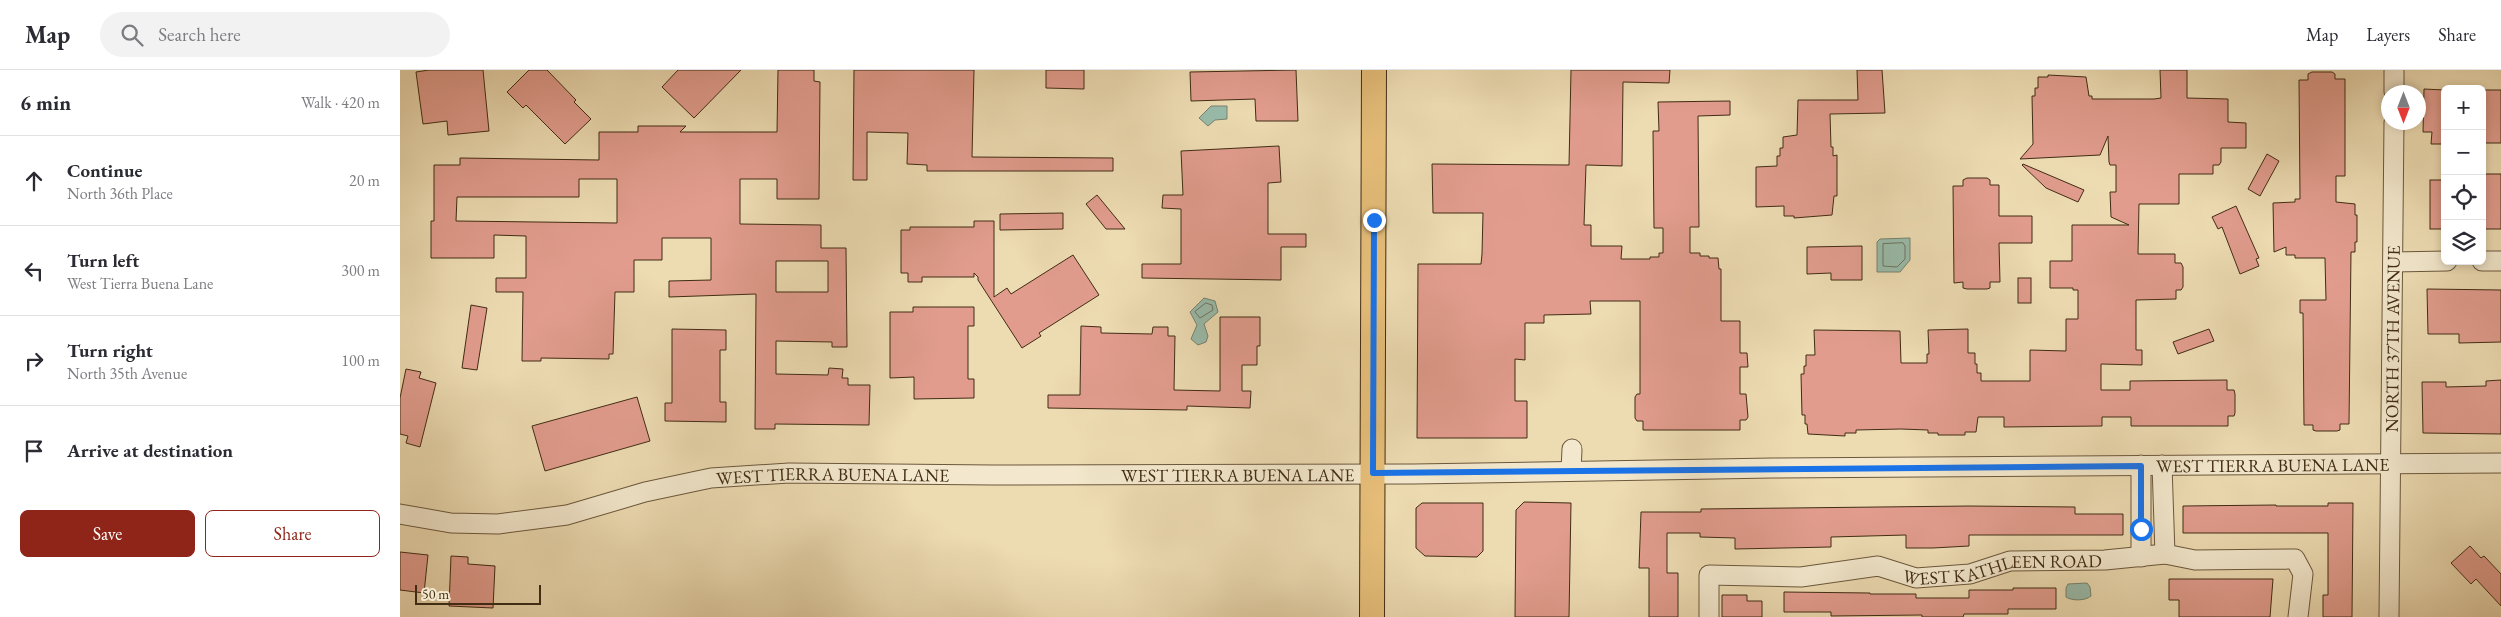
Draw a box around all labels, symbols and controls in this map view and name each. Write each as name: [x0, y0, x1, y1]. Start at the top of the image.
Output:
search box: [100, 12, 450, 57]
text: Map: [25, 19, 70, 50]
icon: search: [118, 21, 146, 49]
text: Search here: [158, 22, 241, 47]
text: Map: [2306, 23, 2338, 46]
text: Layers: [2366, 23, 2410, 46]
text: Share: [2438, 23, 2476, 46]
north arrow: [2381, 85, 2426, 130]
map controls: [2441, 85, 2486, 265]
button: +: [2441, 85, 2486, 130]
text: 6 min: [20, 89, 71, 116]
text: Walk · 420 m: [301, 92, 380, 113]
button: −: [2441, 130, 2486, 175]
text: Continue: [67, 158, 142, 183]
icon: ahead: [20, 167, 48, 195]
text: 20 m: [349, 170, 380, 191]
button: locate: [2441, 175, 2486, 220]
text: North 36th Place: [67, 183, 173, 204]
route end: [1363, 209, 1386, 232]
button: layers: [2441, 220, 2486, 265]
street label: NORTH 37TH AVENUE: [2379, 246, 2404, 433]
text: Turn left: [67, 248, 139, 273]
icon: left: [20, 257, 48, 285]
text: 300 m: [341, 260, 380, 281]
text: West Tierra Buena Lane: [67, 273, 213, 294]
text: Turn right: [67, 338, 153, 363]
icon: right: [20, 347, 48, 375]
text: 100 m: [341, 350, 380, 371]
text: North 35th Avenue: [67, 363, 187, 384]
icon: arrive: [20, 437, 48, 465]
text: Arrive at destination: [67, 438, 233, 463]
street label: WEST TIERRA BUENA LANE: [2156, 452, 2389, 477]
street label: WEST TIERRA BUENA LANE: [715, 461, 949, 489]
street label: WEST TIERRA BUENA LANE: [1121, 463, 1354, 486]
button: Save: [20, 510, 195, 557]
button: Share: [205, 510, 380, 557]
route start: [2130, 518, 2153, 541]
street label: WEST KATHLEEN ROAD: [1900, 549, 2102, 590]
scale bar: [415, 582, 541, 605]
text: 50 m: [422, 585, 449, 603]

